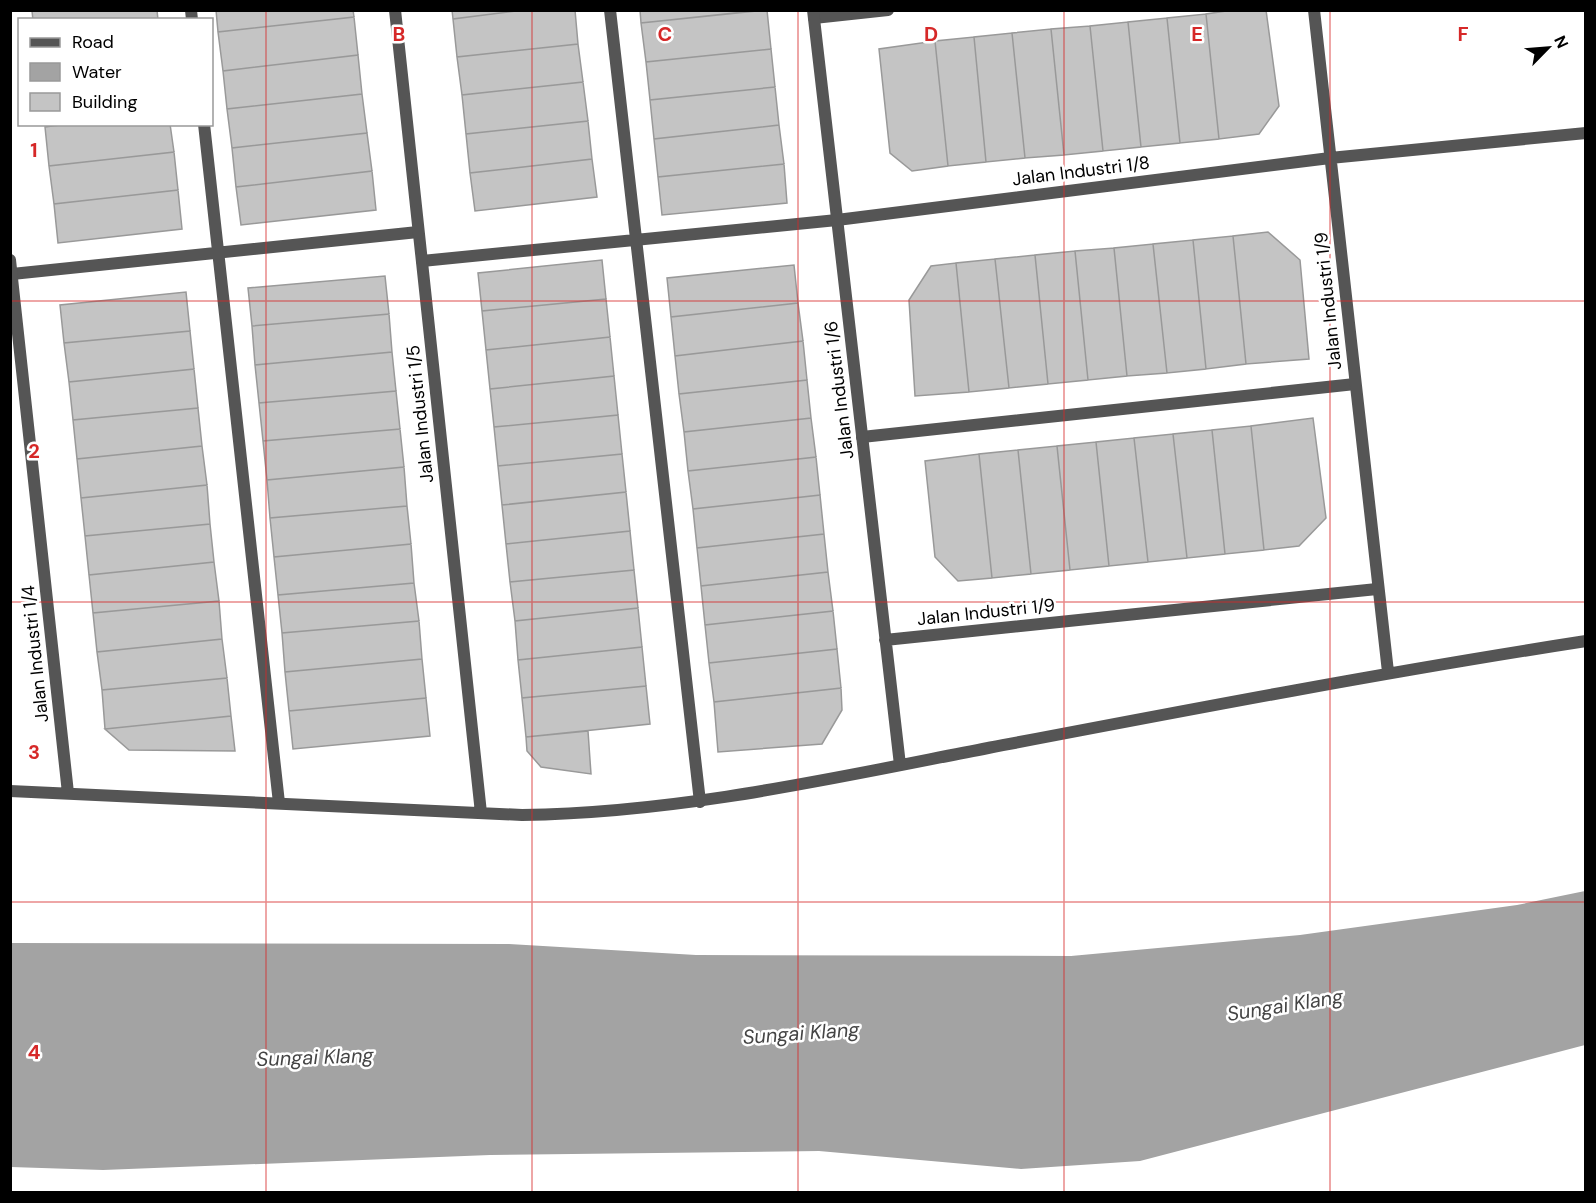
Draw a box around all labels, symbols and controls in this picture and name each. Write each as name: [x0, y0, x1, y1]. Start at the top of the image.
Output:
legend: [18, 18, 213, 126]
north arrow: [1518, 18, 1578, 78]
text: B: [393, 21, 405, 47]
text: C: [658, 21, 672, 47]
text: D: [924, 21, 938, 47]
text: E: [1191, 21, 1203, 47]
text: F: [1457, 21, 1469, 47]
text: Road: [72, 30, 114, 54]
text: N: [1549, 32, 1573, 52]
text: Water: [72, 60, 122, 84]
text: Building: [72, 90, 137, 114]
text: 1: [30, 137, 38, 163]
street label: Jalan Industri 1/8: [1011, 151, 1151, 191]
street label: Jalan Industri 1/9: [1309, 231, 1347, 371]
street label: Jalan Industri 1/6: [819, 320, 859, 460]
street label: Jalan Industri 1/5: [401, 344, 439, 484]
text: 2: [28, 438, 40, 464]
street label: Jalan Industri 1/4: [16, 584, 54, 724]
street label: Jalan Industri 1/9: [916, 593, 1056, 631]
text: 3: [28, 739, 40, 765]
water label: Sungai Klang: [1225, 983, 1346, 1027]
water label: Sungai Klang: [742, 1016, 861, 1050]
text: 4: [28, 1039, 41, 1065]
water label: Sungai Klang: [256, 1042, 375, 1072]

